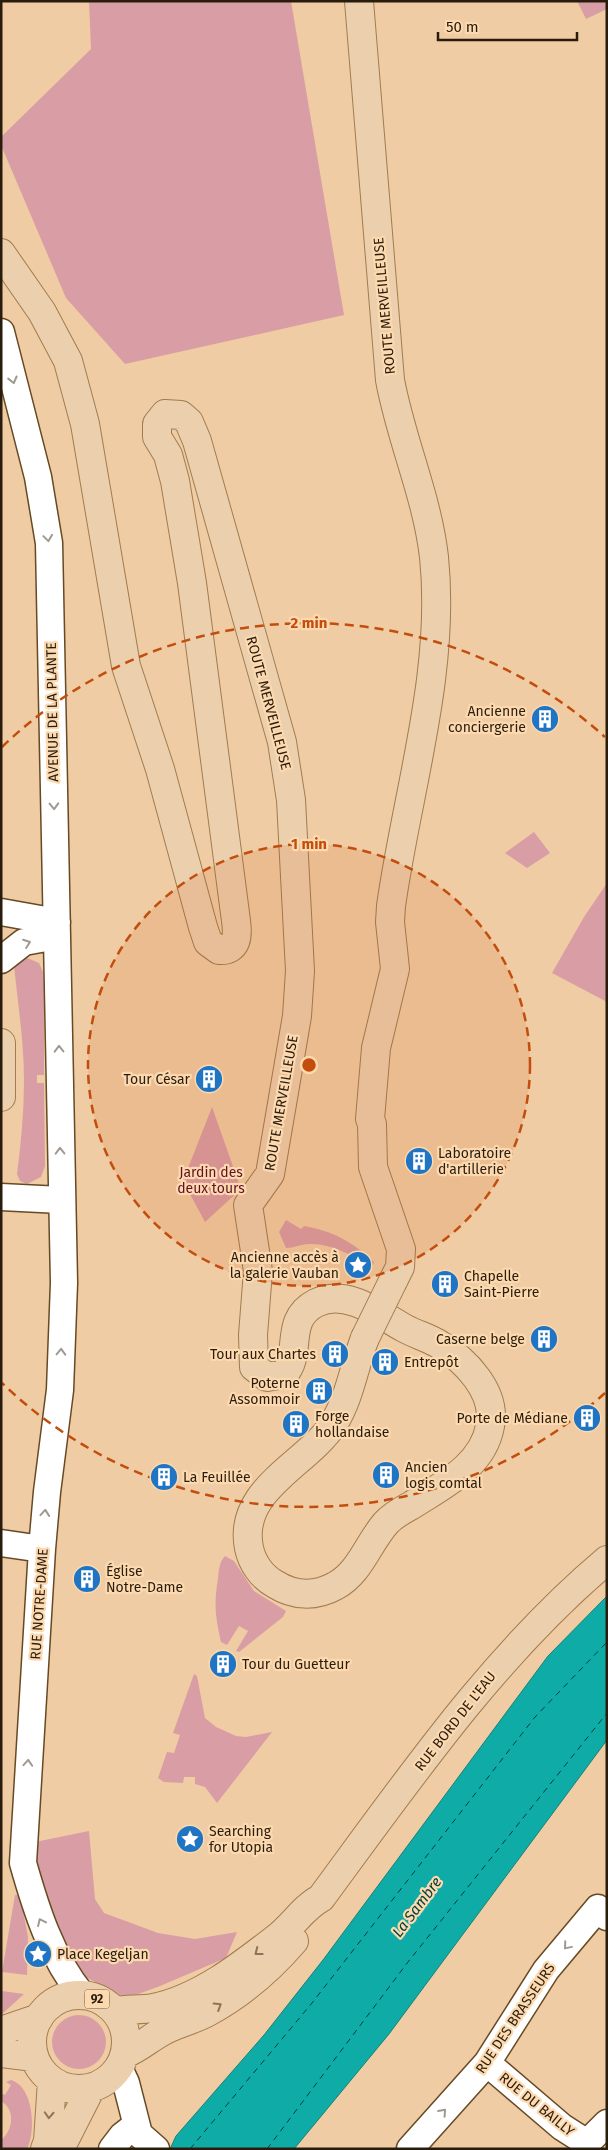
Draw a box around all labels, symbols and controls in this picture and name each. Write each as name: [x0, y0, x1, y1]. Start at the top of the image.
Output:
scale bar: [438, 10, 577, 42]
text: 50 m: [446, 18, 479, 36]
street label: ROUTE MERVEILLEUSE: [370, 237, 399, 375]
one-way arrow: [7, 375, 18, 384]
one-way arrow: [42, 535, 53, 543]
text: 2 min: [291, 614, 327, 632]
street label: ROUTE MERVEILLEUSE: [242, 634, 295, 772]
street label: AVENUE DE LA PLANTE: [43, 642, 62, 782]
place label: Ancienne conciergerie: [448, 703, 526, 736]
building icon: Ancienne conciergerie: [530, 704, 560, 734]
one-way arrow: [49, 802, 59, 810]
text: 1 min: [291, 835, 327, 853]
one-way arrow: [22, 939, 31, 949]
street label: ROUTE MERVEILLEUSE: [261, 1034, 302, 1172]
one-way arrow: [54, 1045, 64, 1052]
centre of rings: [300, 1056, 318, 1074]
building icon: Tour César: [194, 1064, 224, 1094]
place label: Tour César: [123, 1071, 191, 1088]
place label: Laboratoire d'artillerie: [438, 1145, 511, 1178]
building icon: Laboratoire d'artillerie: [404, 1146, 434, 1176]
one-way arrow: [55, 1147, 66, 1155]
park label: Jardin des deux tours: [177, 1164, 245, 1197]
place label: Ancienne accès à la galerie Vauban: [230, 1249, 339, 1282]
place icon: Ancienne accès à la galerie Vauban: [343, 1250, 373, 1280]
place label: Chapelle Saint-Pierre: [464, 1268, 539, 1301]
building icon: Chapelle Saint-Pierre: [430, 1269, 460, 1299]
building icon: Caserne belge: [529, 1324, 559, 1354]
place label: Caserne belge: [436, 1331, 525, 1348]
building icon: Tour aux Chartes: [320, 1339, 350, 1369]
place label: Tour aux Chartes: [210, 1346, 316, 1363]
one-way arrow: [56, 1347, 67, 1355]
building icon: Entrepôt: [370, 1347, 400, 1377]
place label: Entrepôt: [404, 1354, 460, 1371]
place label: Poterne Assommoir: [229, 1375, 301, 1408]
building icon: Poterne Assommoir: [304, 1376, 334, 1406]
building icon: Porte de Médiane: [572, 1403, 602, 1433]
place label: Forge hollandaise: [315, 1408, 389, 1441]
building icon: Forge hollandaise: [281, 1409, 311, 1439]
place label: Porte de Médiane: [457, 1410, 568, 1427]
place label: Ancien logis comtal: [405, 1459, 482, 1492]
building icon: Ancien logis comtal: [371, 1460, 401, 1490]
building icon: La Feuillée: [149, 1462, 179, 1492]
place label: La Feuillée: [183, 1469, 251, 1486]
one-way arrow: [39, 1509, 50, 1517]
street label: RUE NOTRE-DAME: [27, 1548, 52, 1660]
place label: Église Notre-Dame: [106, 1562, 183, 1596]
building icon: Église Notre-Dame: [72, 1564, 102, 1594]
building icon: Tour du Guetteur: [208, 1649, 238, 1679]
place label: Tour du Guetteur: [242, 1656, 350, 1673]
street label: RUE BORD DE L'EAU: [411, 1668, 500, 1775]
one-way arrow: [23, 1758, 34, 1766]
place label: Searching for Utopia: [209, 1823, 273, 1856]
place icon: Searching for Utopia: [175, 1824, 205, 1854]
water label: La Sambre: [389, 1873, 446, 1941]
one-way arrow: [37, 1918, 48, 1927]
place icon: Place Kegeljan: [23, 1939, 53, 1969]
one-way arrow: [563, 1940, 572, 1949]
place label: Place Kegeljan: [57, 1946, 149, 1963]
one-way arrow: [255, 1947, 264, 1955]
street label: RUE DES BRASSEURS: [472, 1960, 559, 2077]
road number: 92: [84, 1990, 110, 2008]
one-way arrow: [213, 2002, 222, 2012]
street label: RUE DU BAILLY: [496, 2069, 578, 2140]
one-way arrow: [437, 2109, 446, 2118]
one-way arrow: [44, 2112, 55, 2120]

